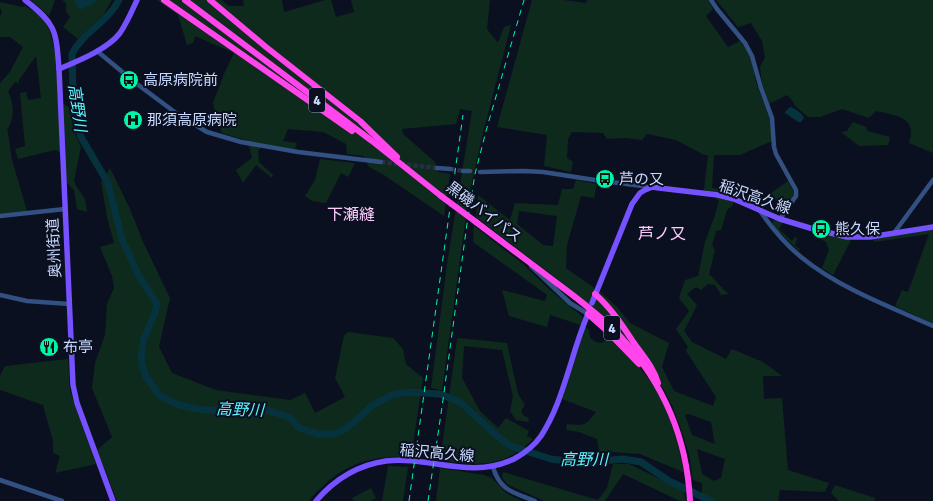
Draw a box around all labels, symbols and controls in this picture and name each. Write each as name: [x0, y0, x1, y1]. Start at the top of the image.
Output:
bus stop icon: 高原病院前: [118, 69, 140, 91]
place label: 高原病院前: [143, 71, 218, 89]
water label: 高野川: [64, 83, 91, 135]
road number: 4: [309, 88, 325, 112]
hospital icon: 那須高原病院: [122, 109, 144, 131]
place label: 那須高原病院: [147, 111, 237, 129]
bus stop icon: 芦の又: [594, 168, 616, 190]
place label: 芦の又: [619, 170, 664, 188]
street label: 稲沢高久線: [717, 176, 793, 218]
street label: 黒磯バイパス: [443, 178, 525, 246]
district label: 下瀬縫: [327, 205, 375, 225]
street label: 奥州街道: [43, 218, 65, 278]
bus stop icon: 熊久保: [810, 218, 832, 240]
place label: 熊久保: [835, 220, 880, 238]
district label: 芦ノ又: [638, 224, 686, 244]
road number: 4: [604, 316, 620, 340]
restaurant icon: 布亭: [38, 336, 60, 358]
place label: 布亭: [63, 338, 93, 356]
water label: 高野川: [216, 399, 266, 421]
street label: 稲沢高久線: [399, 441, 475, 465]
water label: 高野川: [560, 450, 610, 470]

